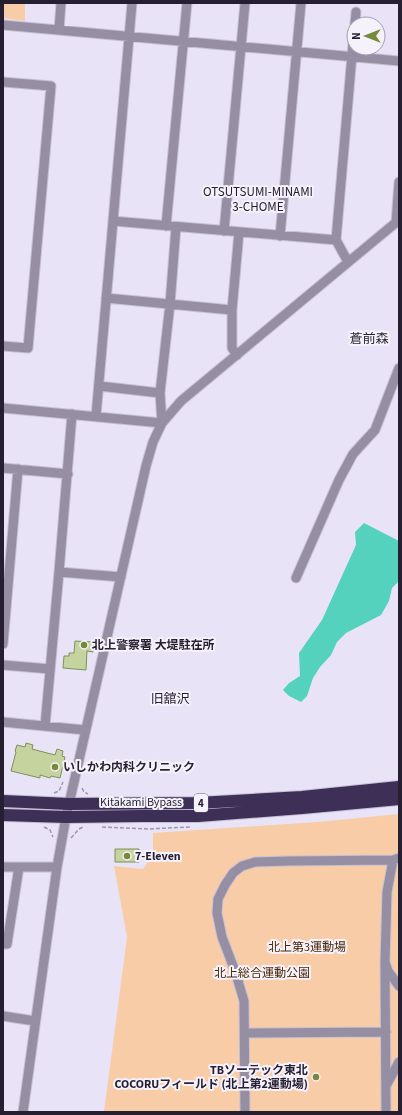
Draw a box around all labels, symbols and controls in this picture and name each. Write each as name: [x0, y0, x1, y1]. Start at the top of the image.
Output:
north arrow: [346, 16, 386, 56]
text: N: [349, 32, 364, 40]
district label: OTSUTSUMI-MINAMI 3-CHOME: [203, 183, 313, 216]
district label: 蒼前森: [349, 330, 389, 348]
place label: 北上警察署 大堤駐在所: [92, 637, 214, 654]
marker: 北上警察署 大堤駐在所: [79, 640, 89, 650]
district label: 旧舘沢: [150, 690, 190, 708]
place label: いしかわ内科クリニック: [63, 759, 195, 776]
marker: いしかわ内科クリニック: [50, 762, 60, 772]
street label: Kitakami Bypass: [100, 794, 182, 811]
road number: 4: [194, 794, 208, 812]
place label: 7-Eleven: [135, 848, 181, 865]
marker: 7-Eleven: [122, 851, 132, 861]
park label: 北上第3運動場: [268, 939, 346, 956]
park label: 北上総合運動公園: [214, 965, 310, 982]
place label: TBソーテック東北 COCORUフィールド (北上第2運動場): [114, 1062, 308, 1093]
marker: TBソーテック東北 COCORUフィールド (北上第2運動場): [311, 1072, 321, 1082]

